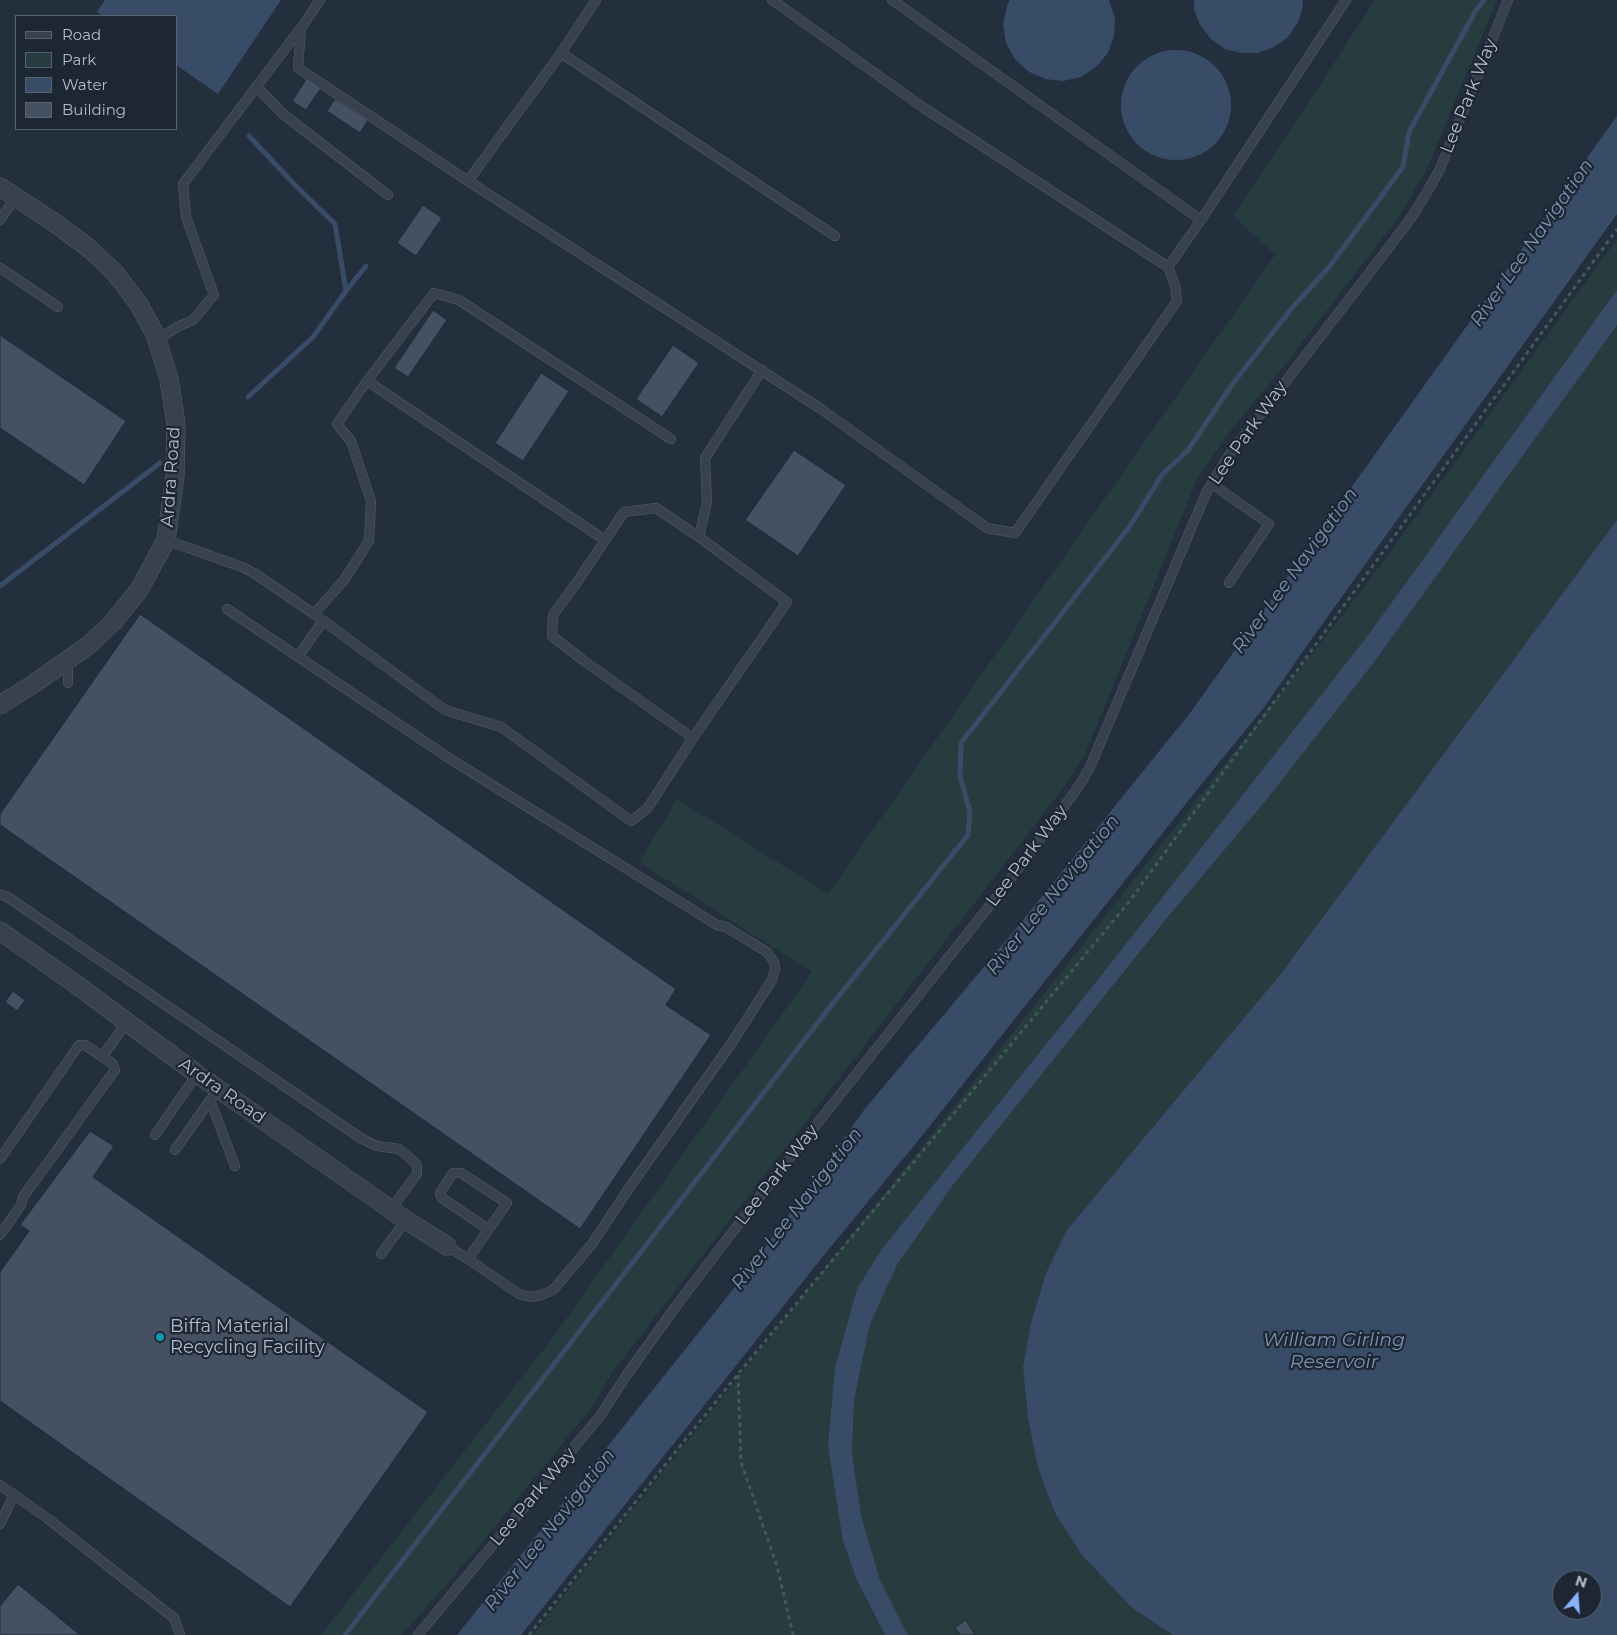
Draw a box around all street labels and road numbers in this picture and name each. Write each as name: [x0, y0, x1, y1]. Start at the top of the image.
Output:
street label: Lee Park Way: [1436, 35, 1502, 157]
street label: Lee Park Way: [1204, 377, 1292, 489]
street label: Ardra Road: [157, 426, 185, 528]
street label: Lee Park Way: [982, 801, 1072, 911]
street label: Ardra Road: [174, 1053, 270, 1129]
street label: Lee Park Way: [731, 1120, 823, 1230]
street label: Lee Park Way: [486, 1443, 580, 1551]

